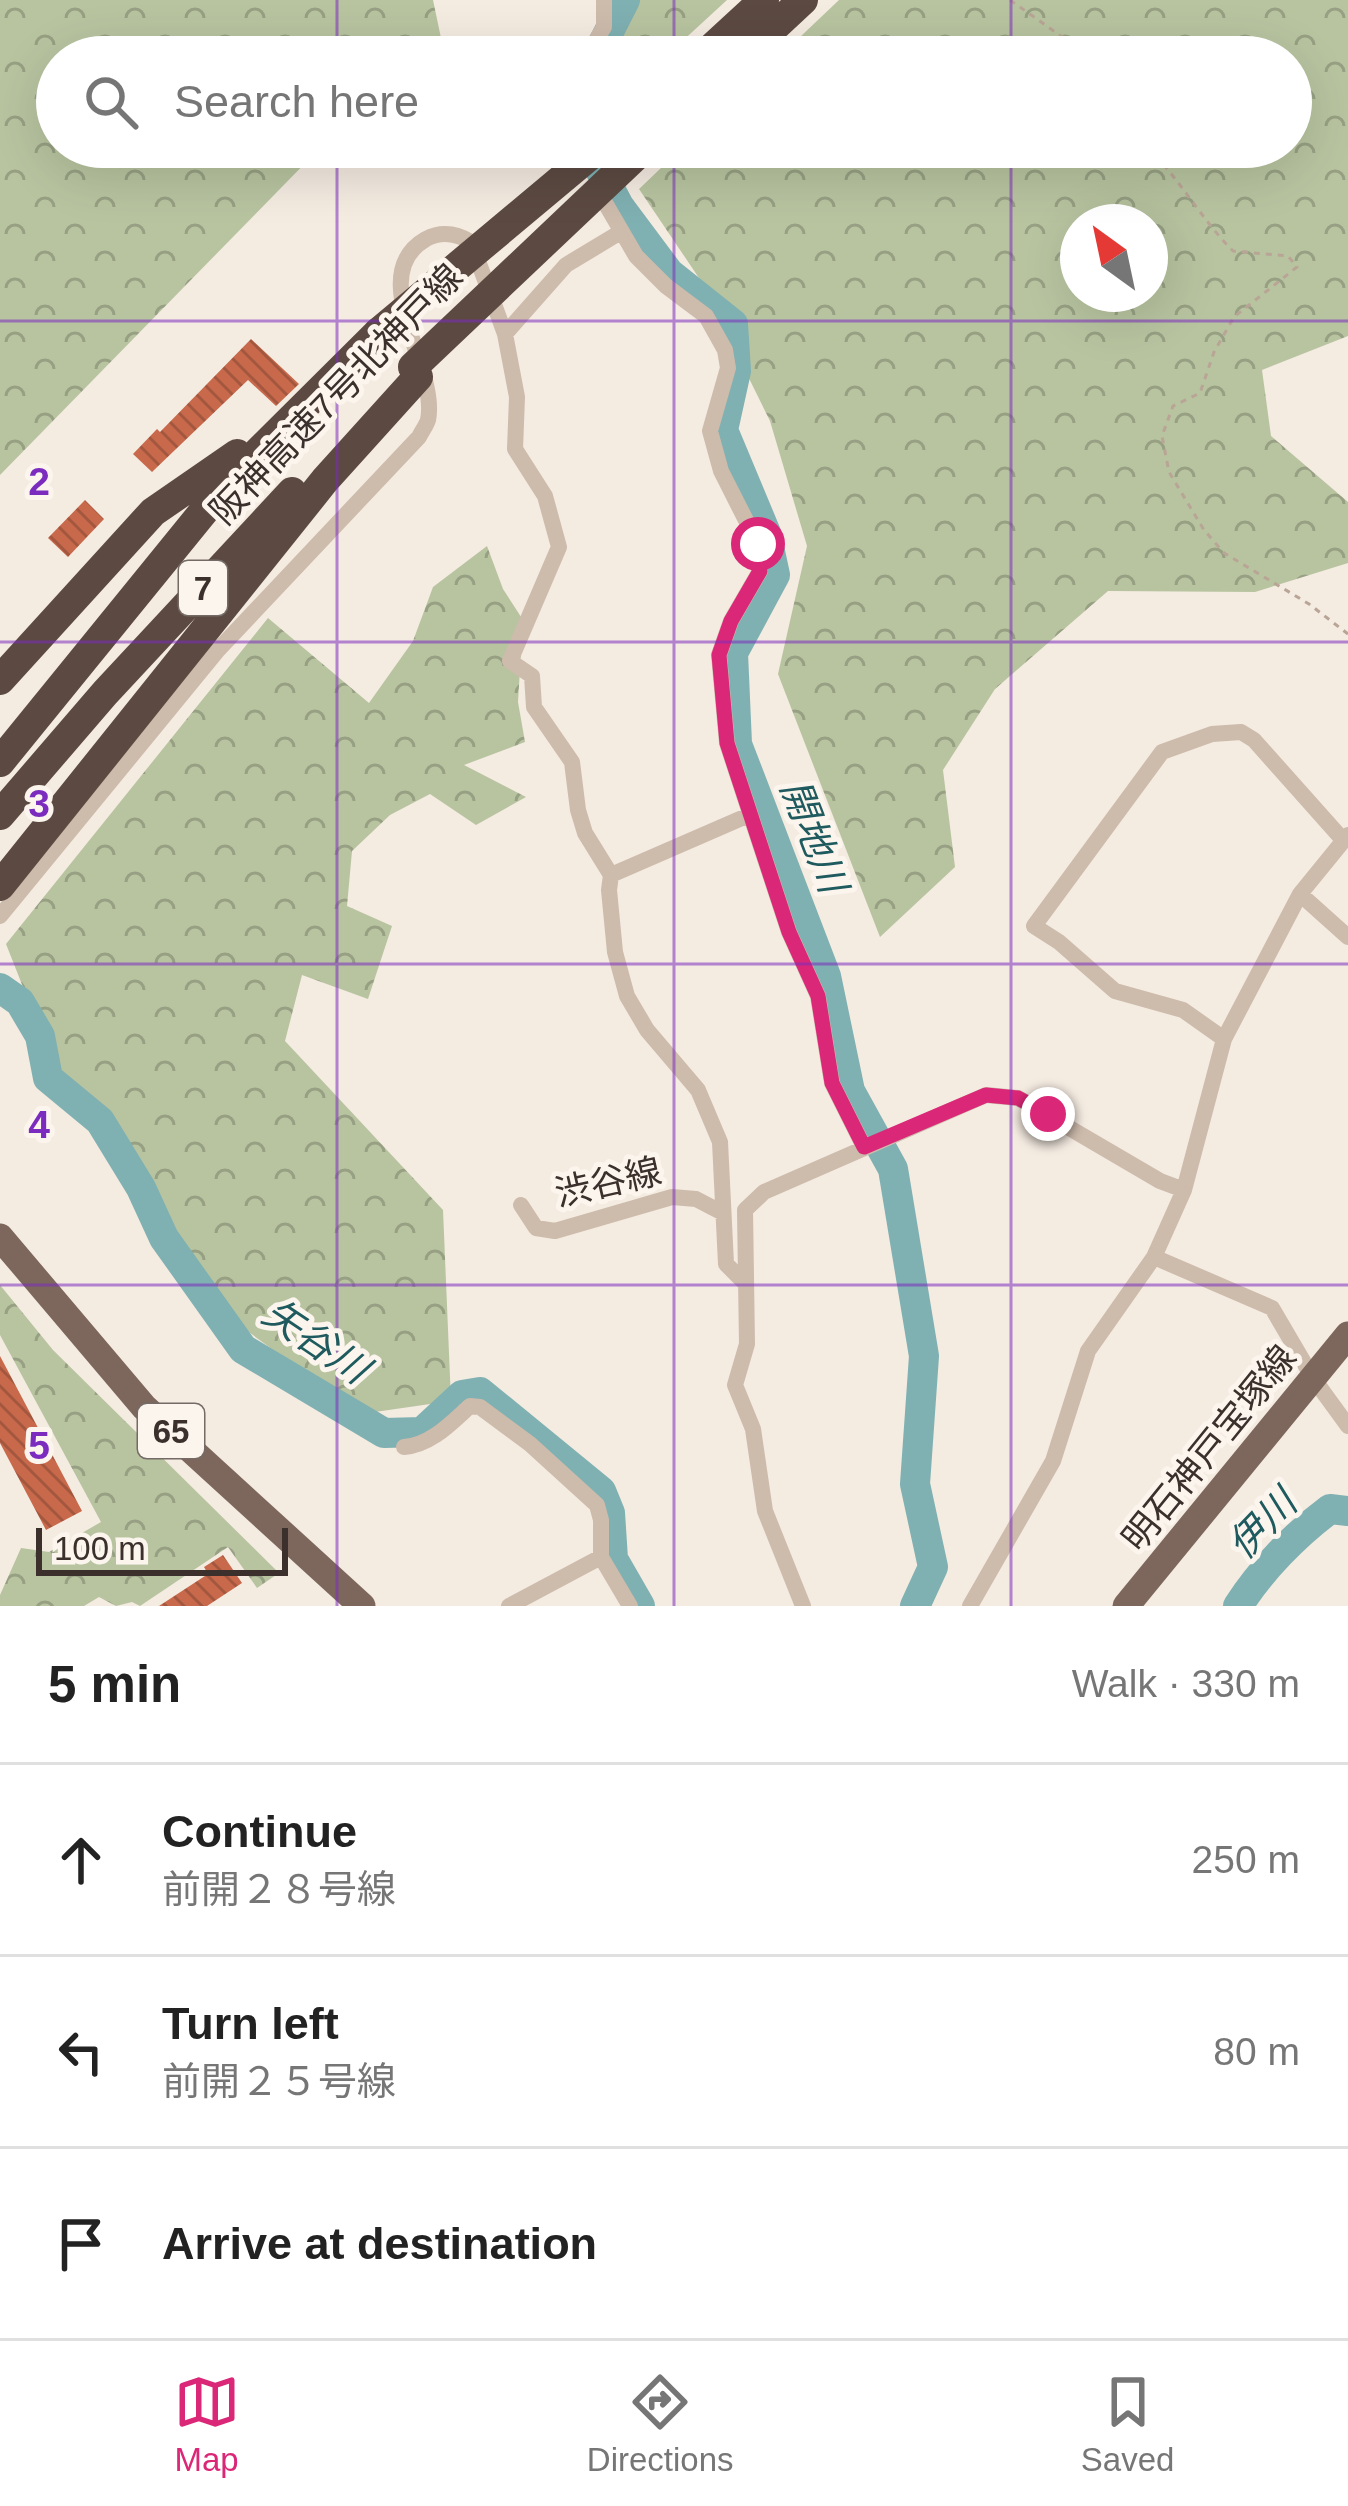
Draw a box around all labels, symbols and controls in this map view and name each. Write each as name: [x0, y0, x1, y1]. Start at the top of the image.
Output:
search box: [36, 36, 1312, 168]
icon: search: [78, 69, 144, 135]
text: Search here: [174, 76, 419, 127]
north arrow: [1060, 204, 1168, 312]
street label: 阪神高速7号北神戸線: [202, 256, 470, 532]
text: 2: [28, 460, 50, 503]
route start: [731, 517, 785, 571]
road number: 7: [179, 561, 227, 615]
water label: 開地川: [773, 774, 856, 902]
text: 3: [28, 782, 50, 825]
route end: [1021, 1087, 1075, 1141]
text: 4: [28, 1103, 50, 1146]
street label: 渋谷線: [551, 1150, 665, 1214]
water label: 矢谷川: [255, 1290, 380, 1394]
street label: 明石神戸宝塚線: [1114, 1337, 1304, 1559]
road number: 65: [138, 1404, 204, 1458]
text: 5: [28, 1424, 50, 1467]
water label: 伊川: [1219, 1478, 1307, 1567]
scale bar: [36, 1522, 288, 1575]
text: 100 m: [54, 1530, 146, 1567]
text: 5 min: [48, 1656, 181, 1713]
text: Walk · 330 m: [1072, 1662, 1300, 1705]
text: Continue: [162, 1806, 357, 1857]
icon: ahead: [48, 1827, 114, 1893]
text: 250 m: [1192, 1838, 1300, 1881]
text: 前開２８号線: [162, 1868, 396, 1911]
text: Turn left: [162, 1998, 339, 2049]
icon: left: [48, 2019, 114, 2085]
text: 80 m: [1213, 2030, 1300, 2073]
text: 前開２５号線: [162, 2060, 396, 2103]
icon: arrive: [48, 2211, 114, 2277]
text: Arrive at destination: [162, 2218, 597, 2269]
tab: Map: [174, 2369, 240, 2479]
tab: Directions: [587, 2369, 734, 2479]
tab: Saved: [1081, 2369, 1174, 2479]

